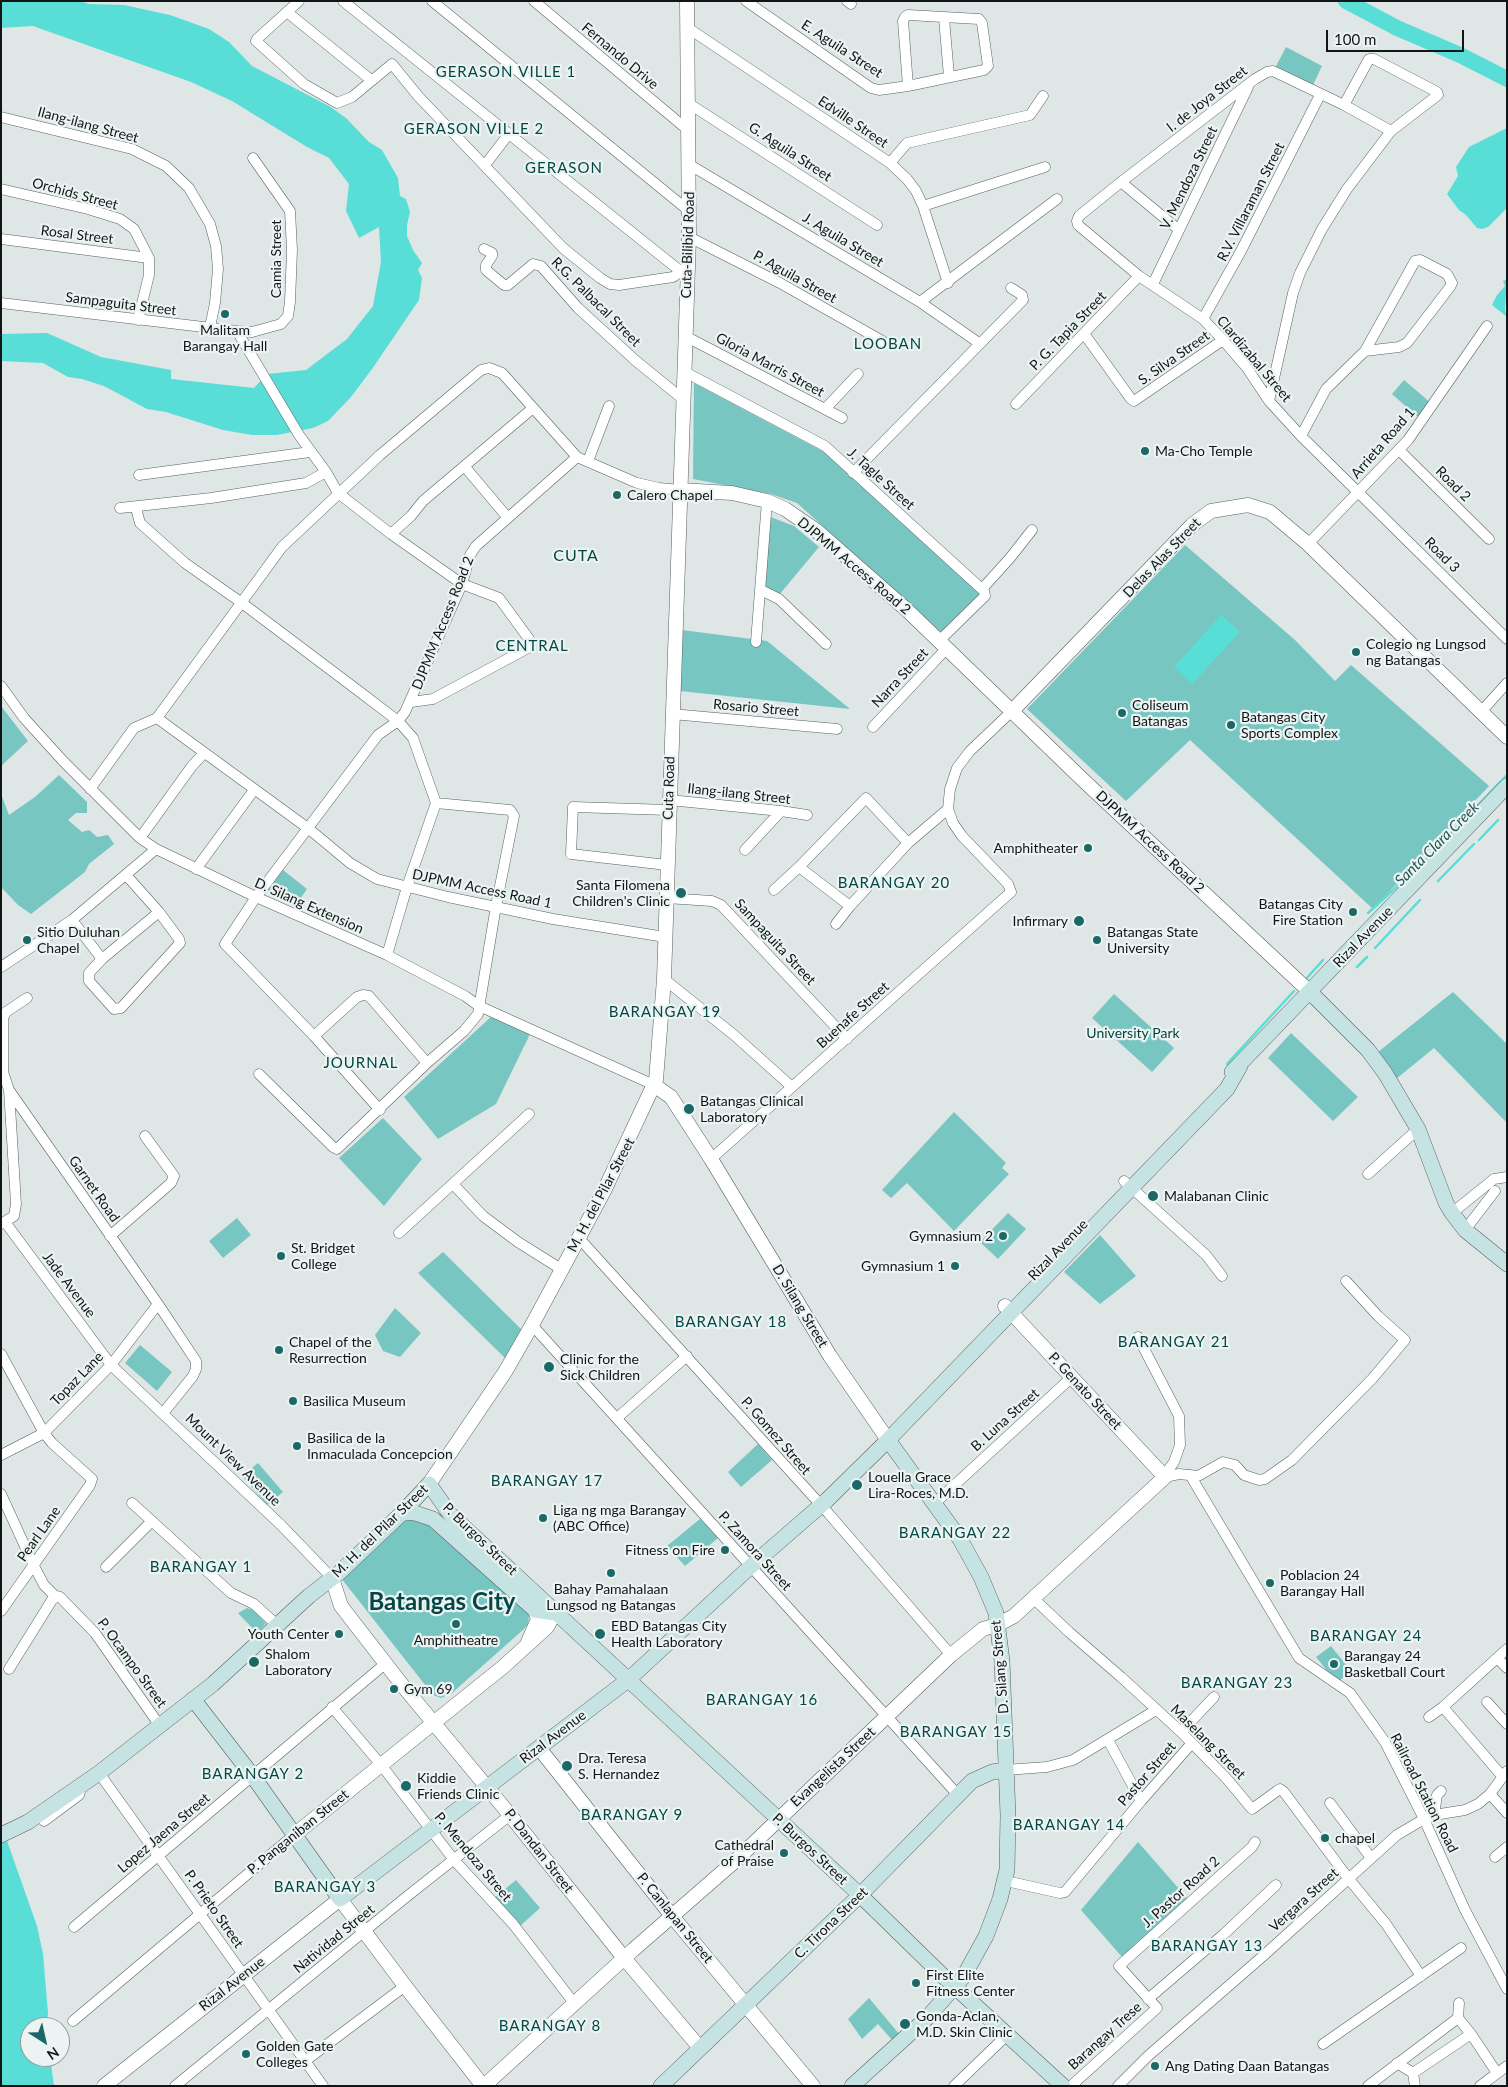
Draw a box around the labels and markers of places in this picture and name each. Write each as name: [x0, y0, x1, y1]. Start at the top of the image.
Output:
marker: Malitam Barangay Hall: [219, 308, 231, 320]
place label: Malitam Barangay Hall: [183, 322, 267, 354]
place label: Ma-Cho Temple: [1155, 443, 1253, 459]
marker: Ma-Cho Temple: [1139, 445, 1151, 457]
place label: Calero Chapel: [627, 487, 713, 503]
marker: Calero Chapel: [611, 489, 623, 501]
place label: Colegio ng Lungsod ng Batangas: [1366, 636, 1486, 669]
marker: Colegio ng Lungsod ng Batangas: [1350, 646, 1362, 658]
place label: Coliseum Batangas: [1132, 697, 1189, 730]
marker: Coliseum Batangas: [1116, 707, 1128, 719]
place label: Batangas City Sports Complex: [1241, 709, 1338, 742]
marker: Batangas City Sports Complex: [1225, 719, 1237, 731]
place label: Amphitheater: [993, 840, 1078, 856]
marker: Amphitheater: [1082, 842, 1094, 854]
place label: Santa Filomena Children's Clinic: [572, 877, 670, 910]
marker: Santa Filomena Children's Clinic: [674, 886, 688, 900]
place label: Batangas City Fire Station: [1259, 896, 1343, 929]
marker: Batangas City Fire Station: [1347, 906, 1359, 918]
place label: Infirmary: [1013, 913, 1068, 929]
marker: Infirmary: [1072, 914, 1086, 928]
place label: Sitio Duluhan Chapel: [37, 924, 120, 956]
place label: Batangas State University: [1107, 924, 1198, 956]
marker: Sitio Duluhan Chapel: [21, 934, 33, 946]
marker: Batangas State University: [1091, 934, 1103, 946]
place label: Batangas Clinical Laboratory: [700, 1093, 804, 1126]
marker: Batangas Clinical Laboratory: [682, 1102, 696, 1116]
place label: Malabanan Clinic: [1164, 1188, 1269, 1204]
marker: Malabanan Clinic: [1146, 1189, 1160, 1203]
place label: Gymnasium 2: [909, 1228, 993, 1244]
marker: Gymnasium 2: [997, 1230, 1009, 1242]
place label: St. Bridget College: [291, 1240, 355, 1272]
marker: St. Bridget College: [275, 1250, 287, 1262]
place label: Gymnasium 1: [861, 1258, 945, 1274]
marker: Gymnasium 1: [949, 1260, 961, 1272]
place label: Chapel of the Resurrection: [289, 1334, 372, 1366]
marker: Chapel of the Resurrection: [273, 1344, 285, 1356]
place label: Clinic for the Sick Children: [560, 1351, 640, 1384]
marker: Clinic for the Sick Children: [542, 1360, 556, 1374]
place label: Basilica Museum: [303, 1393, 406, 1409]
marker: Basilica Museum: [287, 1395, 299, 1407]
place label: Basilica de la Inmaculada Concepcion: [307, 1430, 453, 1462]
marker: Basilica de la Inmaculada Concepcion: [291, 1440, 303, 1452]
place label: Louella Grace Lira-Roces, M.D.: [868, 1469, 969, 1501]
marker: Louella Grace Lira-Roces, M.D.: [850, 1478, 864, 1492]
place label: Liga ng mga Barangay (ABC Office): [553, 1502, 686, 1534]
marker: Liga ng mga Barangay (ABC Office): [537, 1512, 549, 1524]
place label: Fitness on Fire: [625, 1542, 715, 1558]
marker: Fitness on Fire: [719, 1544, 731, 1556]
marker: Bahay Pamahalaan Lungsod ng Batangas: [605, 1567, 617, 1579]
place label: Poblacion 24 Barangay Hall: [1280, 1567, 1365, 1600]
marker: Poblacion 24 Barangay Hall: [1264, 1577, 1276, 1589]
place label: Bahay Pamahalaan Lungsod ng Batangas: [546, 1581, 676, 1614]
marker: Amphitheatre: [450, 1618, 462, 1630]
place label: EBD Batangas City Health Laboratory: [611, 1618, 727, 1650]
place label: Youth Center: [248, 1626, 329, 1642]
marker: EBD Batangas City Health Laboratory: [593, 1627, 607, 1641]
marker: Youth Center: [333, 1628, 345, 1640]
place label: Amphitheatre: [414, 1632, 498, 1648]
place label: Shalom Laboratory: [265, 1646, 332, 1678]
place label: Barangay 24 Basketball Court: [1344, 1648, 1445, 1680]
marker: Shalom Laboratory: [247, 1655, 261, 1669]
marker: Barangay 24 Basketball Court: [1328, 1658, 1340, 1670]
place label: Gym 69: [404, 1681, 453, 1697]
marker: Gym 69: [388, 1683, 400, 1695]
place label: Dra. Teresa S. Hernandez: [578, 1750, 660, 1782]
marker: Dra. Teresa S. Hernandez: [560, 1759, 574, 1773]
place label: Kiddie Friends Clinic: [417, 1770, 499, 1802]
marker: Kiddie Friends Clinic: [399, 1779, 413, 1793]
place label: chapel: [1335, 1830, 1375, 1846]
marker: chapel: [1319, 1832, 1331, 1844]
place label: Cathedral of Praise: [714, 1837, 774, 1870]
marker: Cathedral of Praise: [778, 1847, 790, 1859]
place label: First Elite Fitness Center: [926, 1967, 1015, 2000]
marker: First Elite Fitness Center: [910, 1977, 922, 1989]
place label: Gonda-Aclan, M.D. Skin Clinic: [916, 2008, 1013, 2040]
marker: Gonda-Aclan, M.D. Skin Clinic: [898, 2017, 912, 2031]
place label: Golden Gate Colleges: [256, 2038, 333, 2070]
marker: Golden Gate Colleges: [240, 2048, 252, 2060]
place label: Ang Dating Daan Batangas: [1165, 2058, 1329, 2074]
marker: Ang Dating Daan Batangas: [1149, 2060, 1161, 2072]

